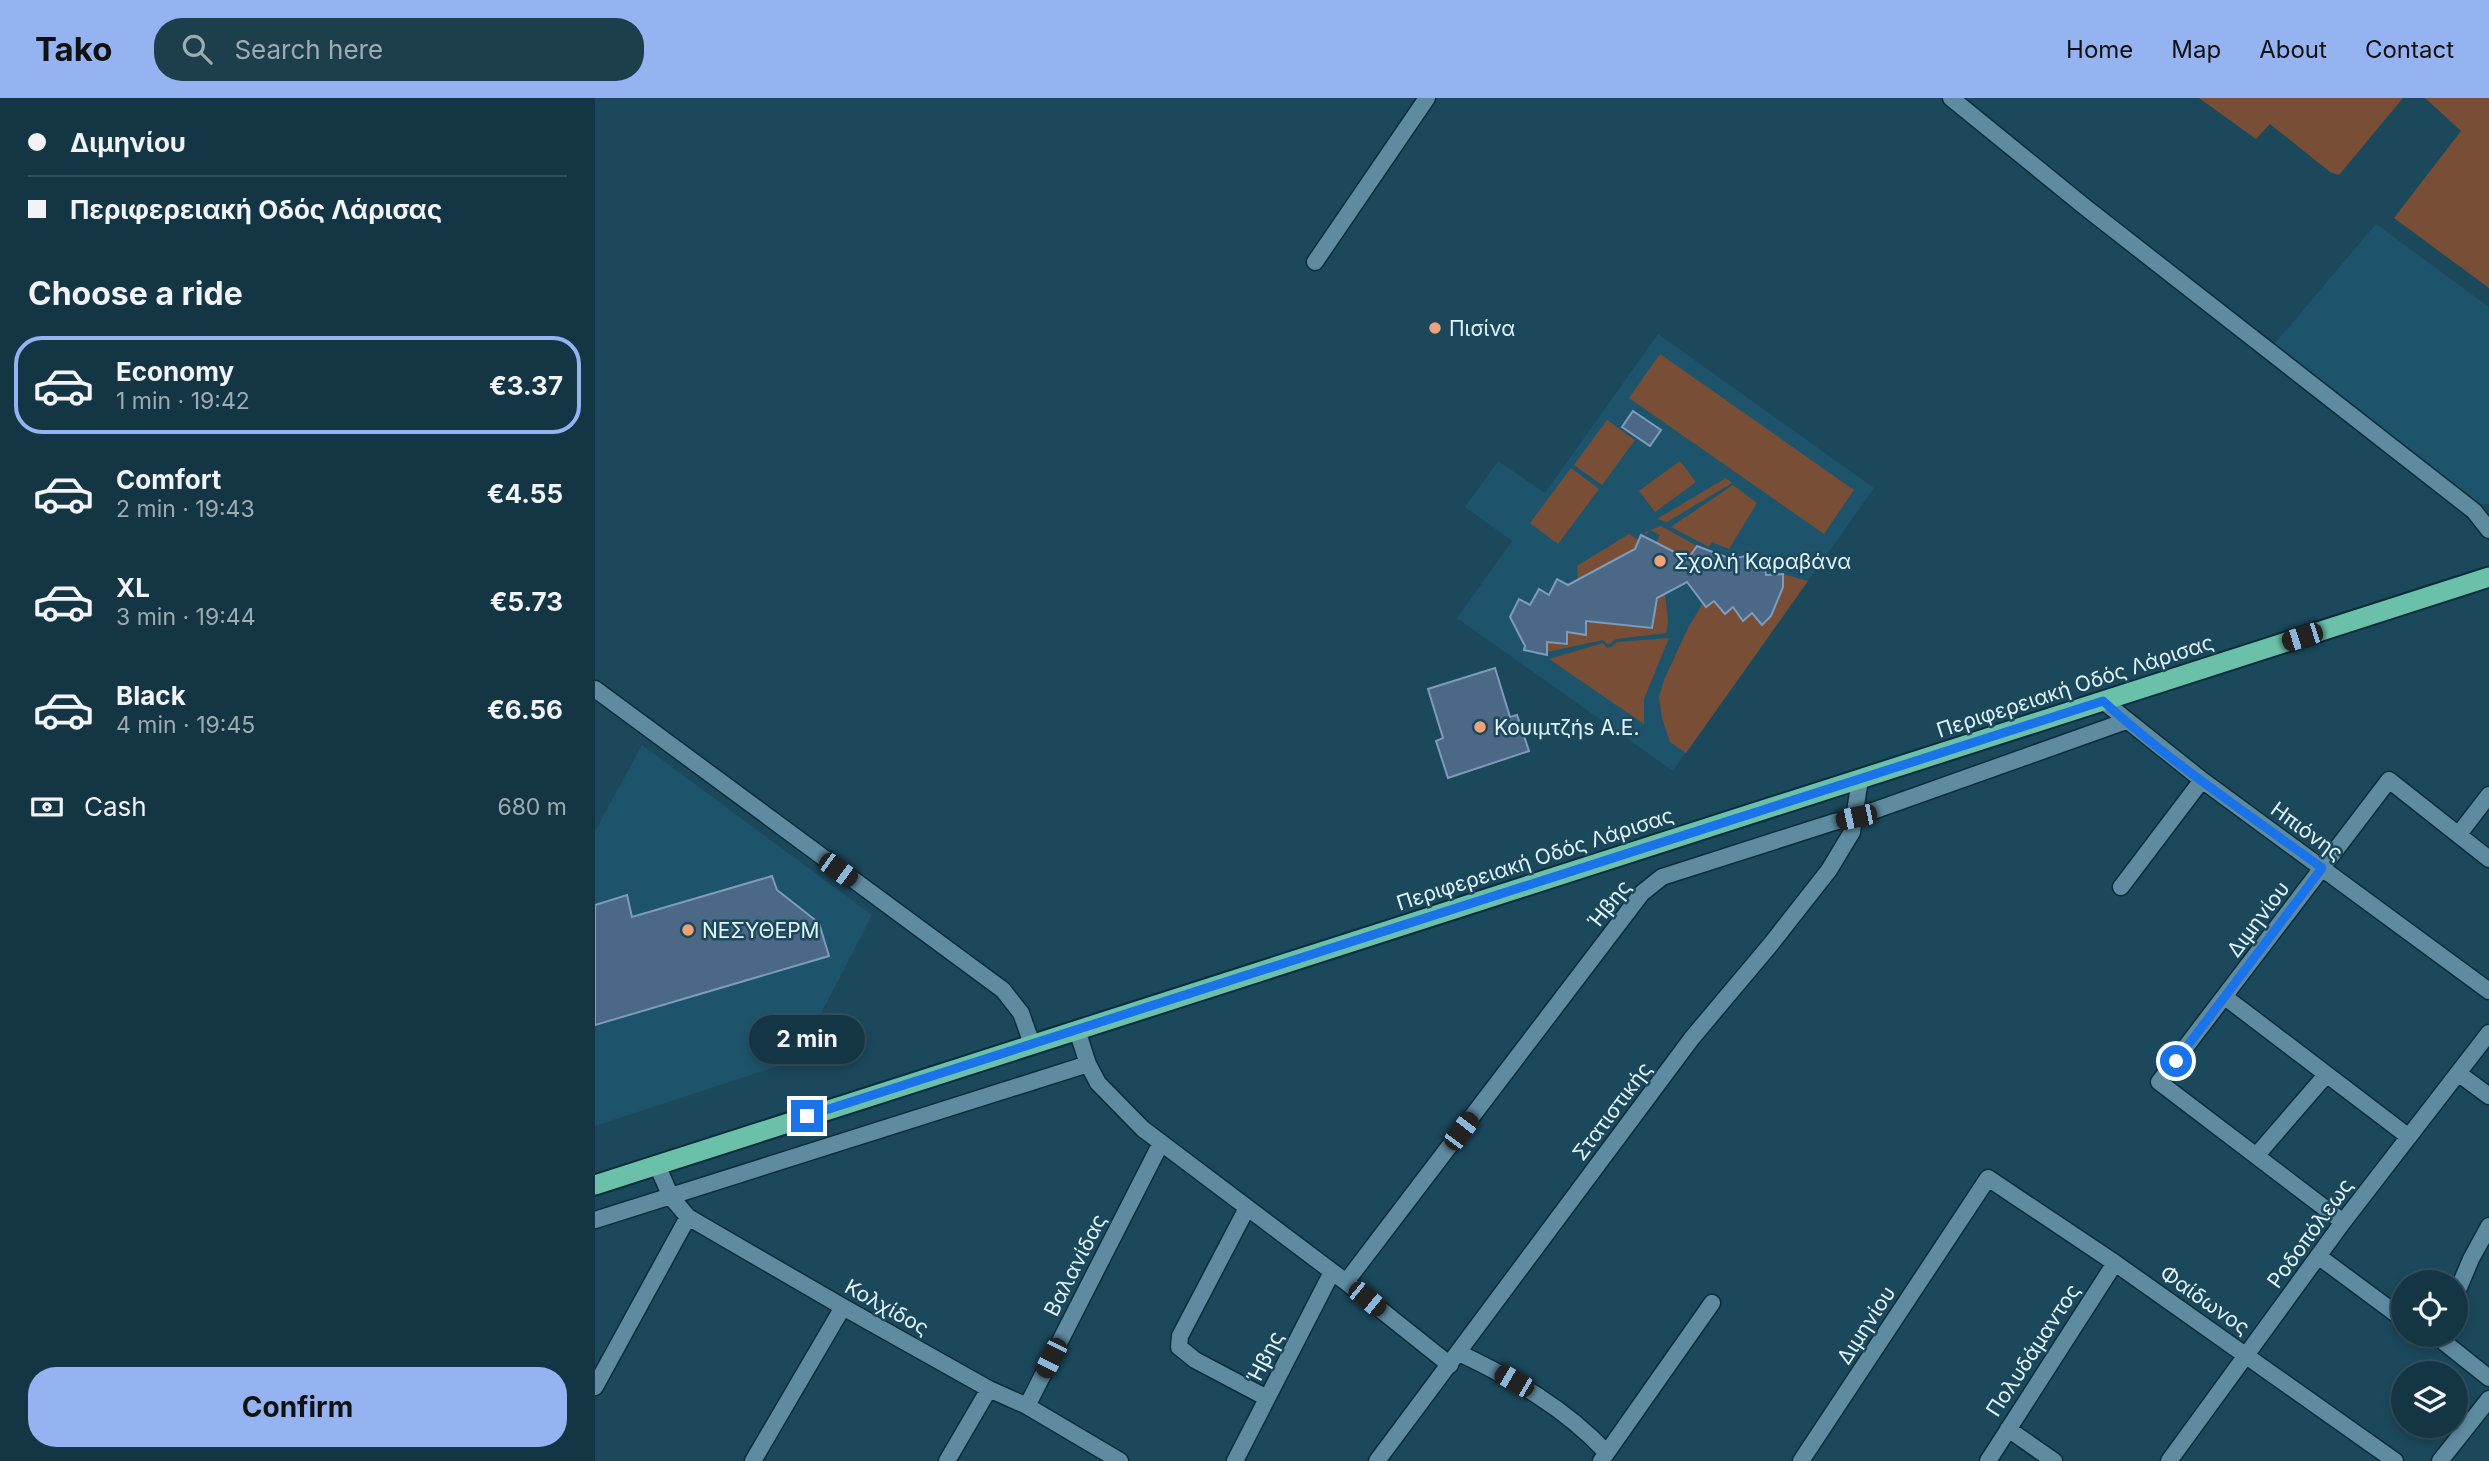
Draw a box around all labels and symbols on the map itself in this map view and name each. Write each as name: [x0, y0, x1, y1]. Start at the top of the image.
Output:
place label: Πισίνα: [1449, 316, 1515, 341]
marker: Πισίνα: [1427, 320, 1443, 336]
place label: Σχολή Καραβάνα: [1674, 549, 1851, 574]
marker: Σχολή Καραβάνα: [1652, 553, 1668, 569]
car: [2279, 621, 2326, 653]
street label: Περιφερειακή Οδός Λάρισας: [1933, 629, 2217, 743]
place label: Κουιμτζήs Α.Ε.: [1494, 715, 1639, 740]
marker: Κουιμτζήs Α.Ε.: [1472, 719, 1488, 735]
street label: Ηπιόνης: [2266, 796, 2348, 866]
street label: Περιφερειακή Οδός Λάρισας: [1393, 802, 1677, 916]
car: [1834, 802, 1879, 832]
car: [815, 849, 862, 891]
street label: Ήβης: [1582, 875, 1636, 933]
street label: Διμηνίου: [2222, 876, 2294, 962]
place label: ΝΕΣΥΘΕΡΜ: [702, 918, 820, 943]
marker: ΝΕΣΥΘΕΡΜ: [680, 922, 696, 938]
callout: 2 min: [749, 1014, 865, 1063]
route start: [2160, 1045, 2192, 1077]
street label: Στατιστικής: [1567, 1057, 1657, 1165]
route end: [791, 1100, 823, 1132]
car: [1440, 1108, 1483, 1154]
street label: Ροδοπόλεως: [2262, 1173, 2358, 1293]
street label: Βαλανίδας: [1039, 1210, 1111, 1320]
street label: Φαίδωνος: [2155, 1260, 2255, 1340]
street label: Κολχίδος: [841, 1274, 933, 1340]
car: [1345, 1278, 1390, 1320]
street label: Πολυδάμαντος: [1981, 1279, 2085, 1421]
street label: Διμηνίου: [1832, 1281, 1900, 1369]
street label: Ήβης: [1241, 1327, 1289, 1387]
car: [1033, 1335, 1070, 1381]
car: [1491, 1361, 1538, 1401]

